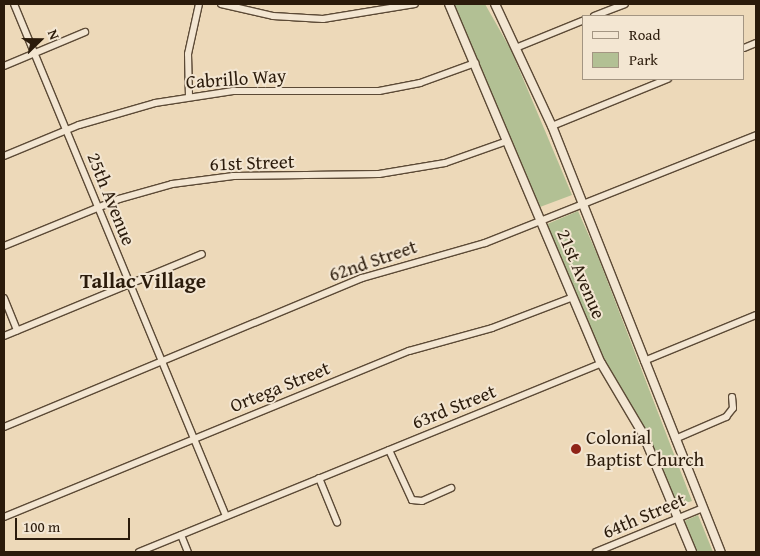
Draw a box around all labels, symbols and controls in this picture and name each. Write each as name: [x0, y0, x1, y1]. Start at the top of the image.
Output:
north arrow: [15, 15, 65, 65]
legend: [582, 15, 745, 80]
text: Road: [629, 24, 660, 45]
text: N: [43, 26, 65, 42]
text: Park: [629, 49, 658, 70]
street label: Cabrillo Way: [185, 64, 287, 94]
street label: 25th Avenue: [82, 149, 140, 249]
street label: 61st Street: [209, 150, 295, 176]
street label: 21st Avenue: [552, 226, 610, 322]
street label: 62nd Street: [326, 235, 420, 287]
district label: Tallac Village: [80, 268, 206, 294]
street label: Ortega Street: [227, 357, 333, 417]
street label: 63rd Street: [409, 380, 499, 434]
place label: Colonial Baptist Church: [586, 427, 704, 471]
marker: Colonial Baptist Church: [570, 443, 582, 455]
street label: 64th Street: [599, 488, 689, 544]
scale bar: [18, 508, 132, 540]
text: 100 m: [23, 516, 60, 537]

